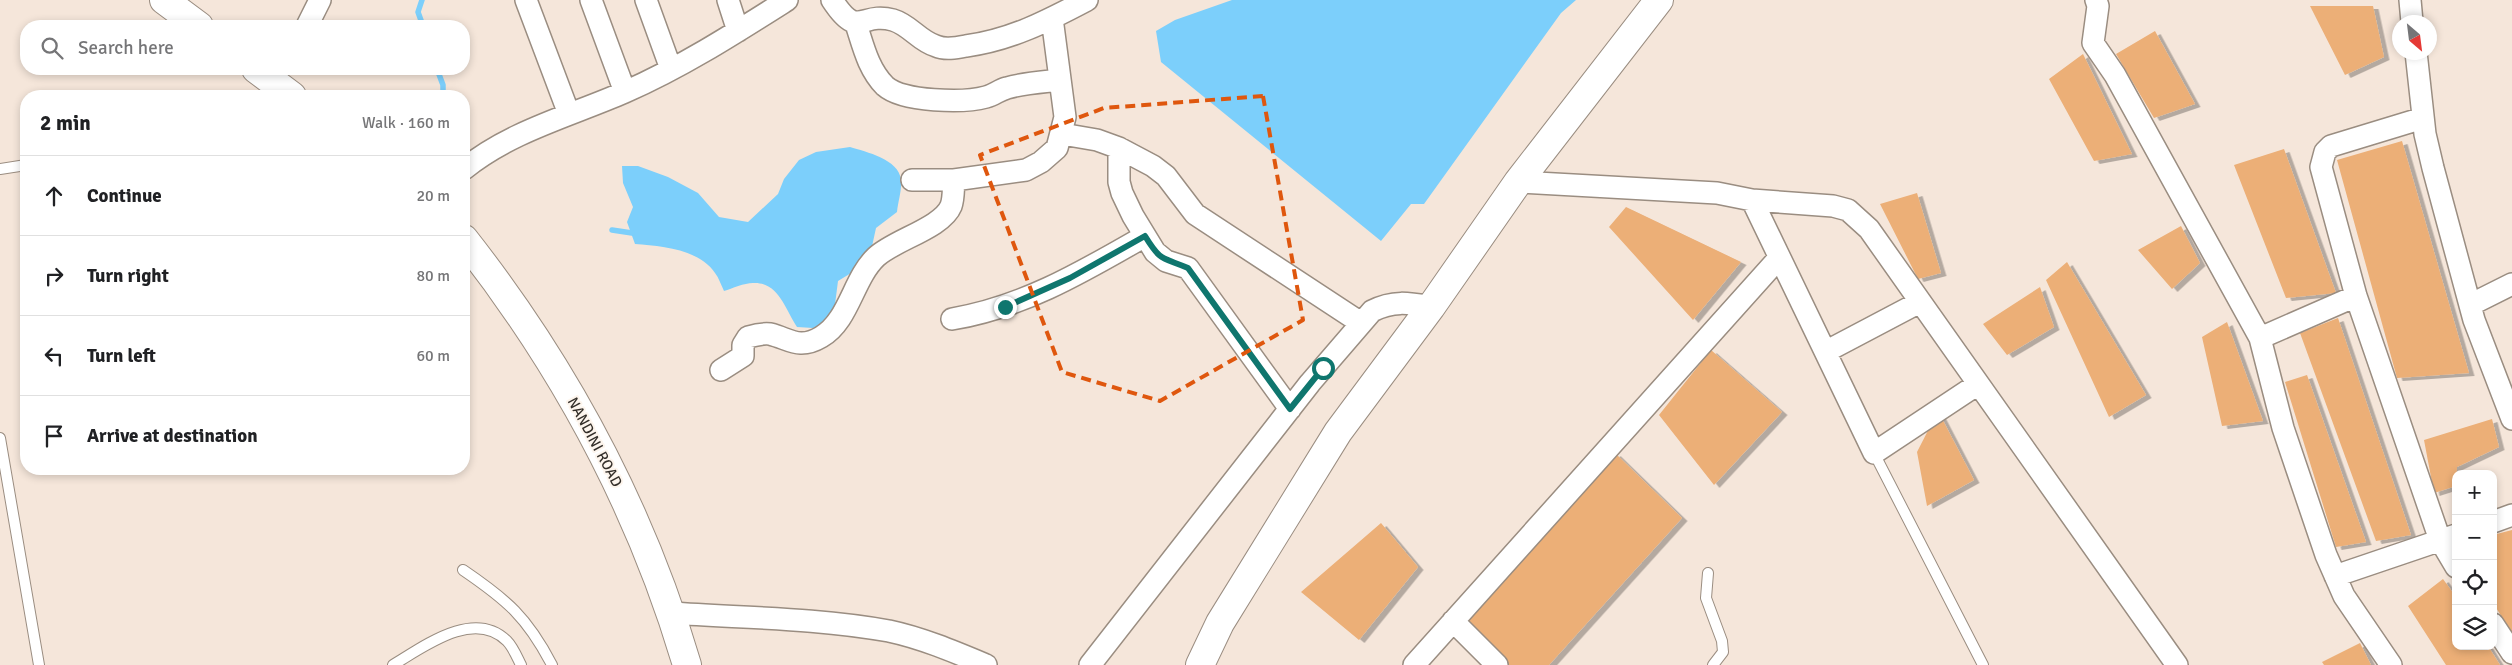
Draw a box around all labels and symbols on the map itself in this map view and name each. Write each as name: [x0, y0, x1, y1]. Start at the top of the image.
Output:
north arrow: [2392, 15, 2437, 60]
route end: [994, 296, 1017, 319]
route start: [1312, 357, 1335, 380]
street label: NANDINI ROAD: [564, 394, 626, 490]

